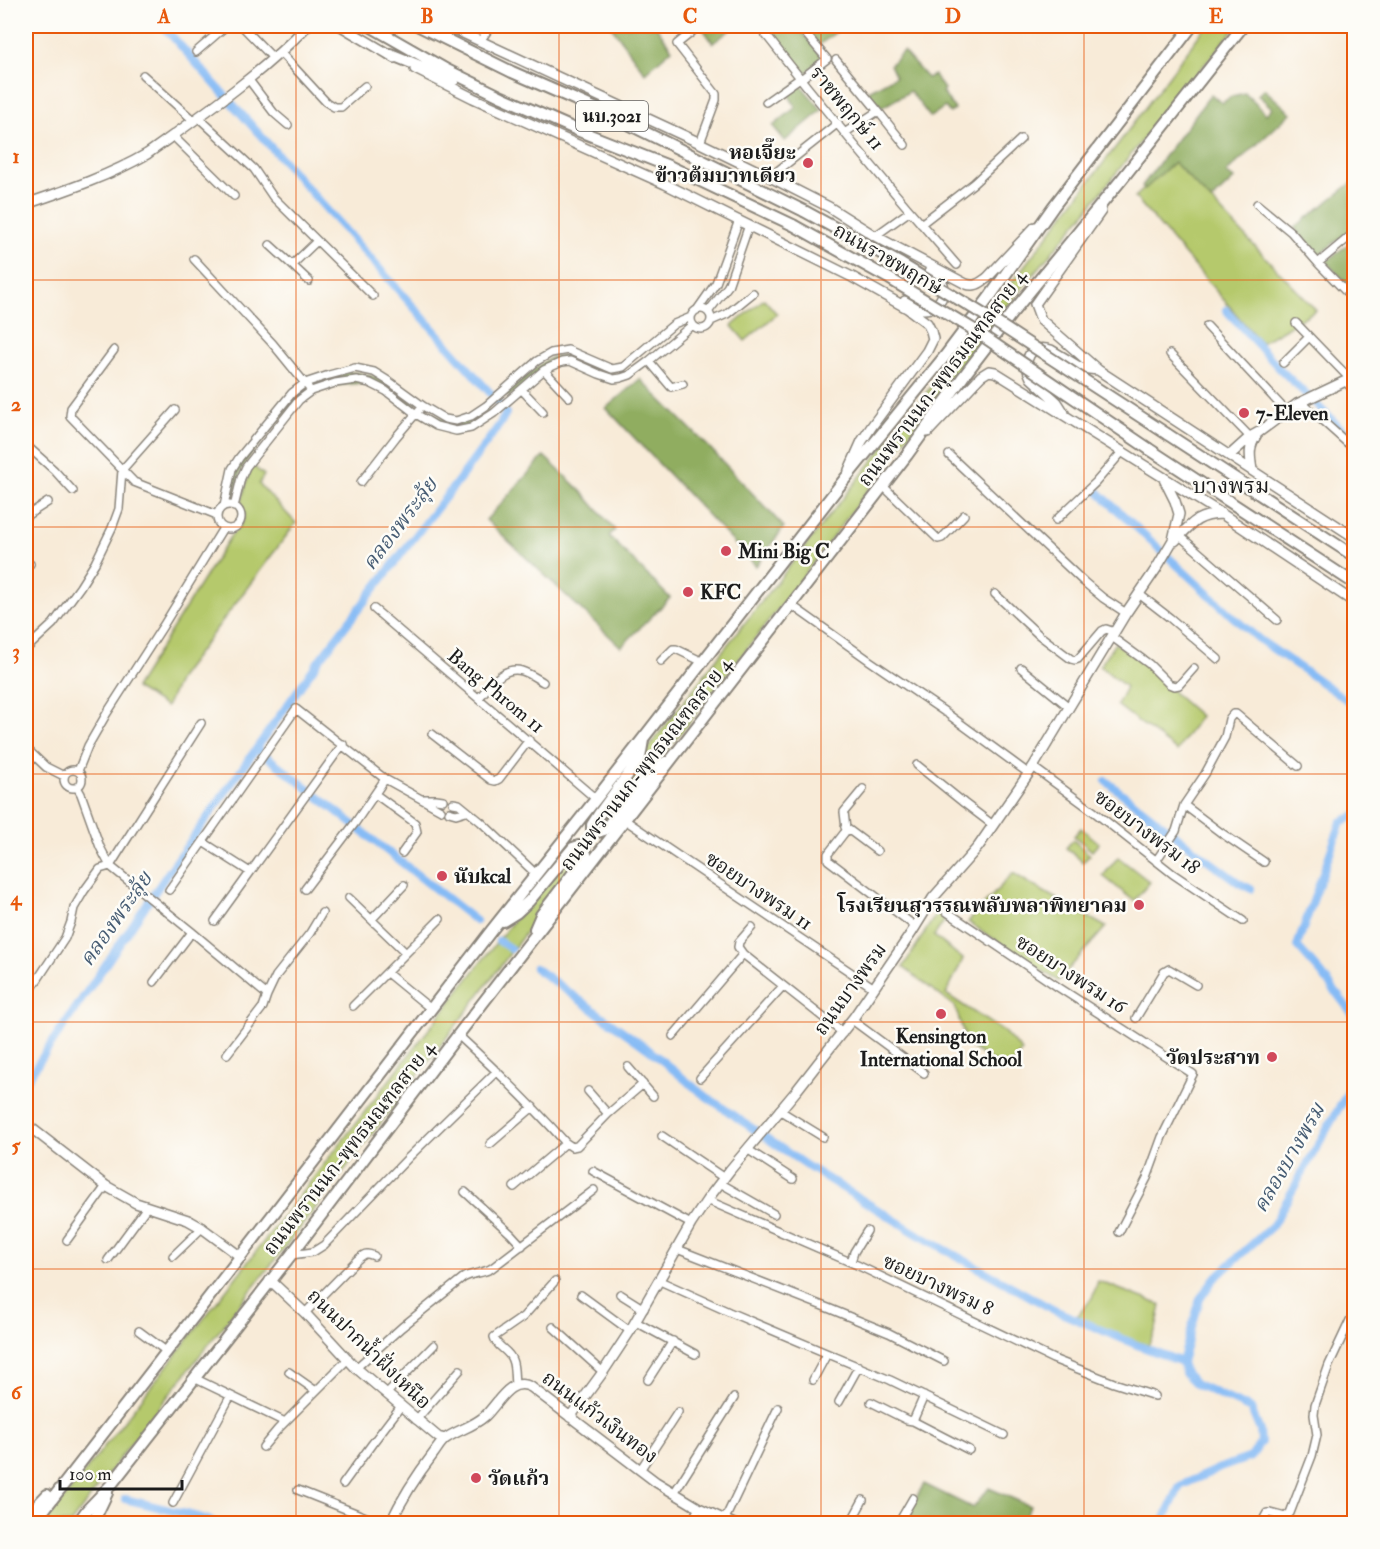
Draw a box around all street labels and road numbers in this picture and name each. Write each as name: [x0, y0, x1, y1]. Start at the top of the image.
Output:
street label: ราชพฤกษ์ 11: [804, 61, 890, 155]
road number: นบ.3021: [576, 101, 648, 131]
street label: ถนนราชพฤกษ์: [829, 218, 948, 301]
street label: ถนนพรานนก-พุทธมณฑลสาย 4: [852, 264, 1032, 491]
street label: Bang Phrom 11: [442, 643, 550, 739]
street label: ถนนพรานนก-พุทธมณฑลสาย 4: [555, 651, 738, 876]
street label: ซอยบางพรม 18: [1089, 784, 1205, 880]
street label: ซอยบางพรม 11: [701, 846, 817, 936]
street label: ซอยบางพรม 16: [1011, 929, 1132, 1020]
street label: ถนนบางพรม: [808, 938, 892, 1040]
street label: ถนนพรานนก-พุทธมณฑลสาย 4: [258, 1035, 441, 1260]
street label: ซอยบางพรม 8: [879, 1249, 997, 1321]
street label: ถนนปากน้ำฝั่งเหนือ: [302, 1281, 438, 1415]
street label: ถนนแก้วเงินทอง: [537, 1365, 663, 1469]

